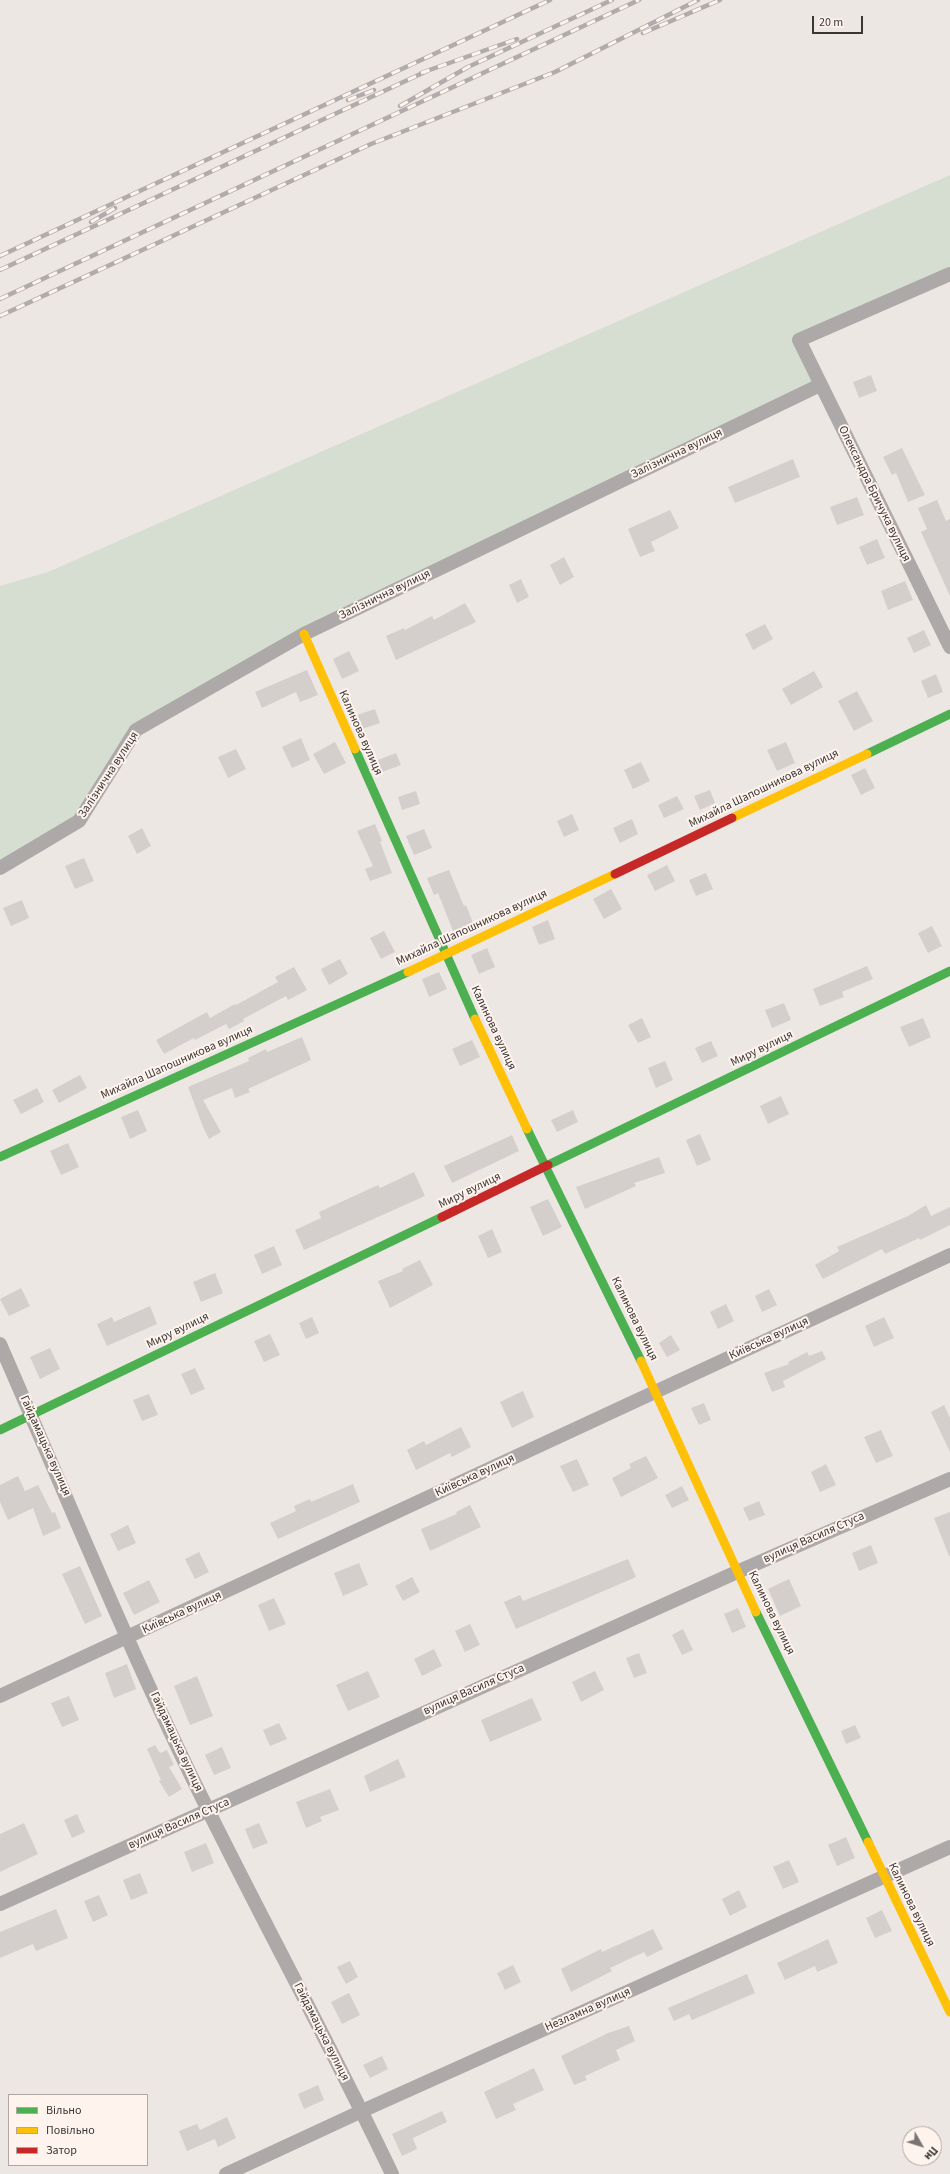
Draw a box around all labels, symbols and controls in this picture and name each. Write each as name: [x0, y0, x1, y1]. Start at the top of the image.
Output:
scale bar: [814, 8, 865, 34]
text: 20 m: [819, 14, 843, 31]
street label: Олександра Бричука вулиця: [835, 424, 913, 564]
street label: Залізнична вулиця: [629, 426, 725, 482]
street label: Залізнична вулиця: [337, 567, 433, 623]
street label: Калинова вулиця: [335, 688, 385, 778]
street label: Залізнична вулиця: [76, 729, 142, 821]
street label: Михайла Шапошникова вулиця: [687, 746, 841, 832]
street label: Михайла Шапошникова вулиця: [394, 887, 550, 969]
street label: Калинова вулиця: [467, 983, 519, 1073]
street label: Михайла Шапошникова вулиця: [99, 1023, 255, 1103]
street label: Миру вулиця: [728, 1028, 796, 1070]
street label: Миру вулиця: [436, 1170, 504, 1212]
street label: Калинова вулиця: [607, 1275, 661, 1363]
street label: Миру вулиця: [144, 1310, 212, 1352]
street label: Київська вулиця: [727, 1314, 811, 1364]
street label: Гайдамацька вулиця: [16, 1394, 74, 1498]
street label: Київська вулиця: [433, 1451, 517, 1501]
street label: вулиця Василя Стуса: [761, 1509, 867, 1567]
street label: Калинова вулиця: [744, 1569, 798, 1657]
street label: Київська вулиця: [140, 1588, 224, 1638]
street label: вулиця Василя Стуса: [421, 1661, 527, 1719]
street label: Гайдамацька вулиця: [147, 1690, 205, 1794]
street label: вулиця Василя Стуса: [126, 1795, 232, 1853]
street label: Калинова вулиця: [884, 1861, 938, 1949]
street label: Гайдамацька вулиця: [290, 1980, 352, 2084]
street label: Незламна вулиця: [543, 1985, 633, 2035]
legend: [8, 2094, 148, 2166]
text: Вільно: [46, 2102, 82, 2119]
text: Повільно: [46, 2122, 95, 2139]
north arrow: [902, 2126, 942, 2166]
text: Затор: [46, 2142, 77, 2159]
text: Пн: [921, 2143, 941, 2163]

